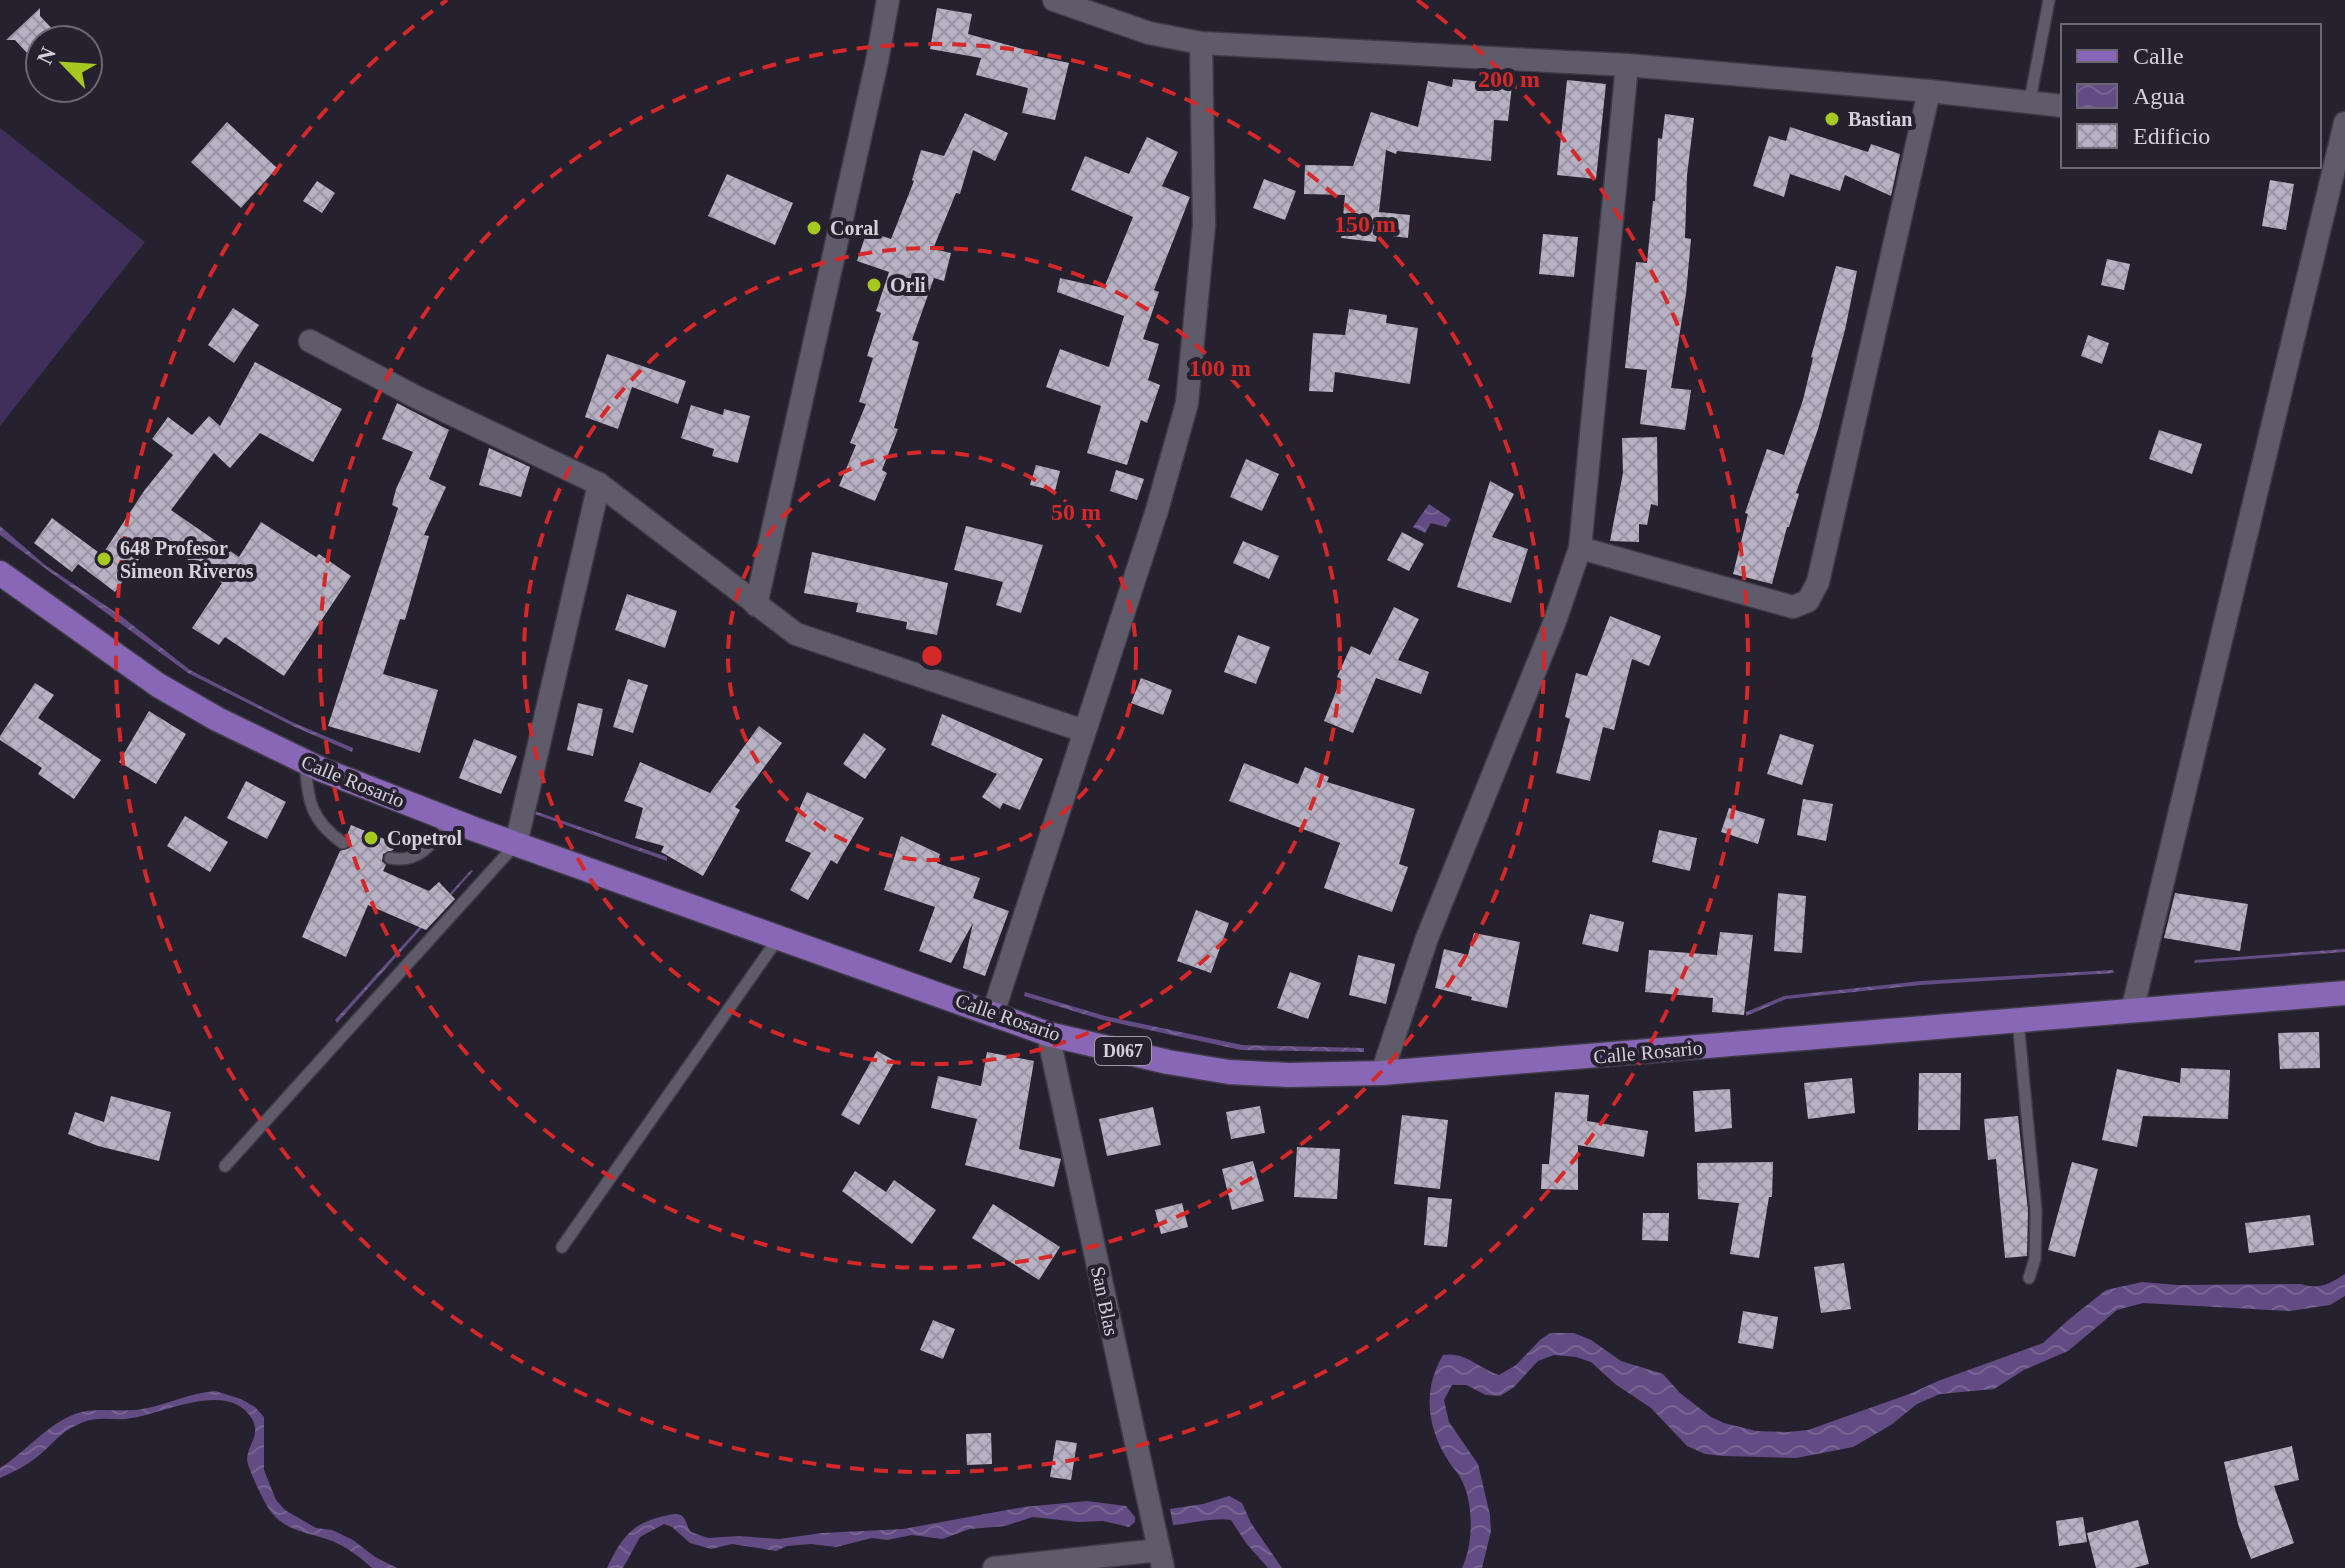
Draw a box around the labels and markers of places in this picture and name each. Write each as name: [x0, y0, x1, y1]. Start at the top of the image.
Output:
place label: Bastian: [1848, 108, 1912, 130]
marker: Bastian: [1823, 110, 1841, 128]
place label: Coral: [830, 217, 879, 239]
marker: Coral: [805, 219, 823, 237]
place label: Orli: [890, 274, 926, 296]
marker: Orli: [865, 276, 883, 294]
place label: 648 Profesor Simeon Riveros: [120, 537, 254, 582]
marker: 648 Profesor Simeon Riveros: [95, 550, 113, 568]
centre of rings: [918, 642, 946, 670]
place label: Copetrol: [387, 827, 463, 850]
marker: Copetrol: [362, 829, 380, 847]

